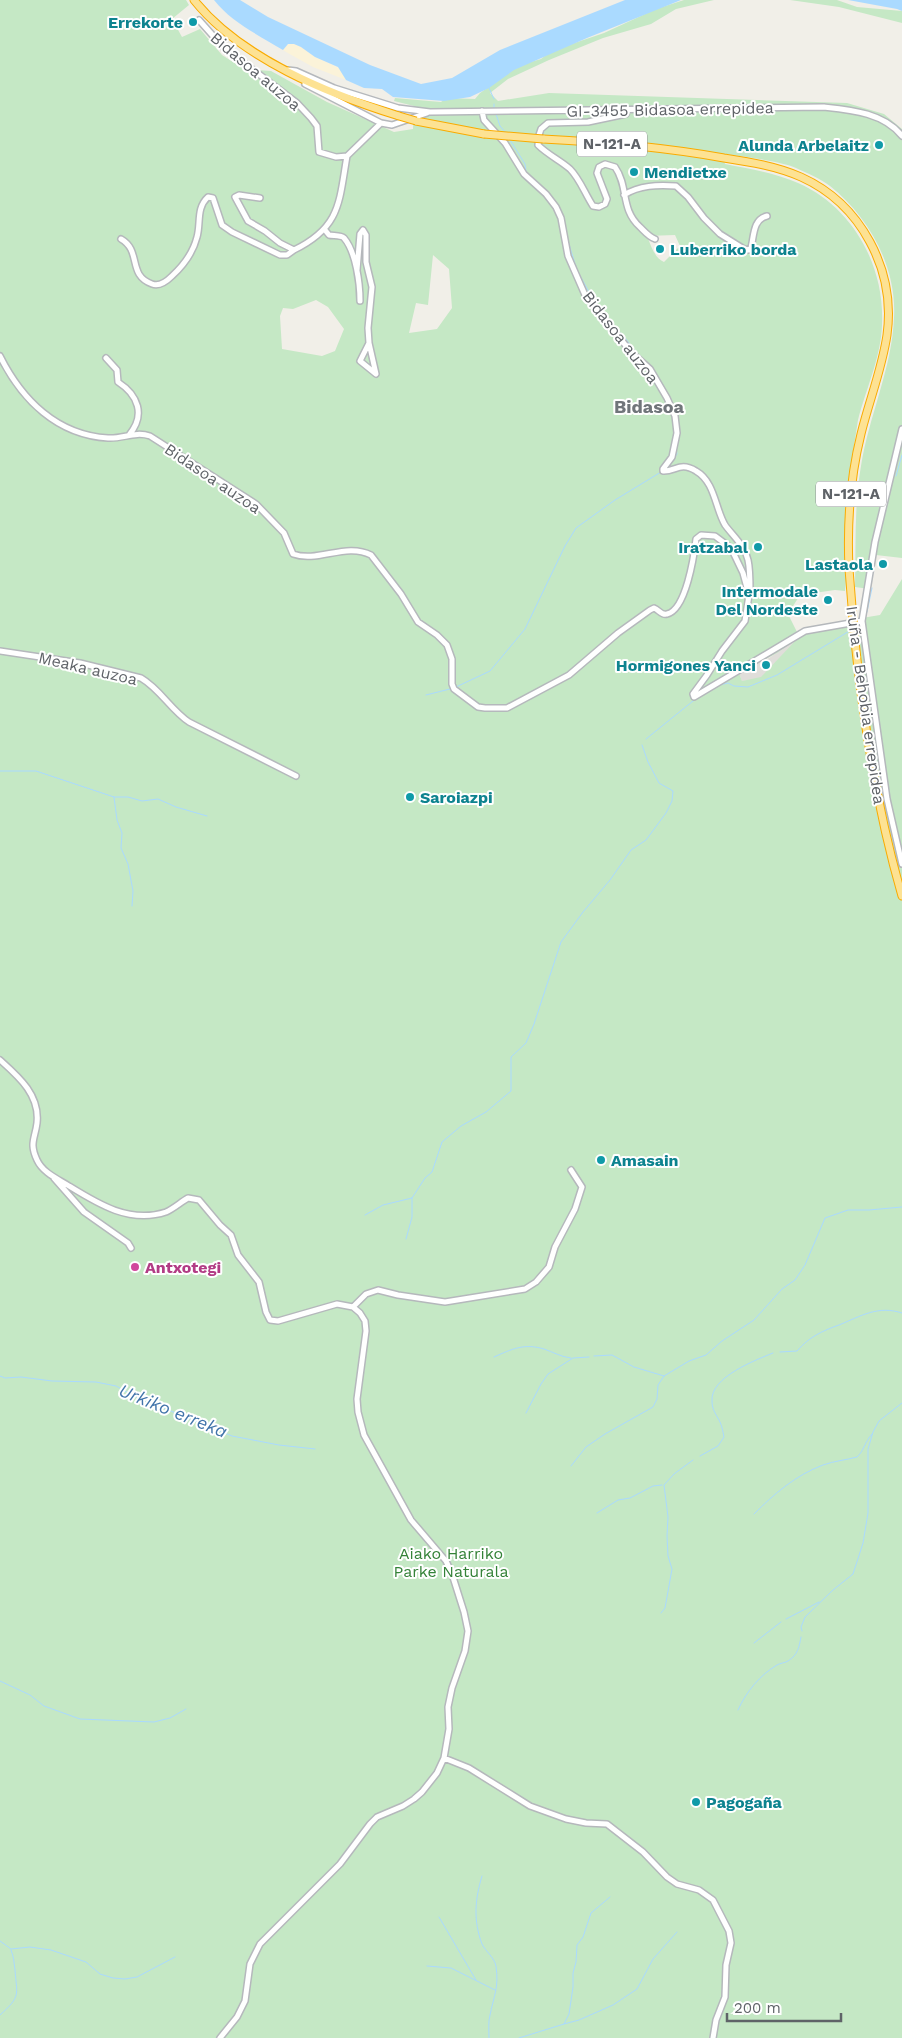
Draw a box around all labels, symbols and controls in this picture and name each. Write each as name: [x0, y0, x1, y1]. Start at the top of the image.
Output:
place label: Errekorte: [108, 13, 183, 32]
marker: Errekorte: [187, 16, 199, 28]
street label: Bidasoa auzoa: [207, 28, 305, 115]
street label: GI-3455 Bidasoa errepidea: [566, 98, 774, 121]
road number: N-121-A: [577, 132, 647, 156]
place label: Alunda Arbelaitz: [738, 136, 869, 155]
marker: Alunda Arbelaitz: [873, 139, 885, 151]
place label: Mendietxe: [644, 163, 727, 182]
marker: Mendietxe: [628, 166, 640, 178]
place label: Luberriko borda: [670, 240, 797, 259]
marker: Luberriko borda: [654, 243, 666, 255]
street label: Bidasoa auzoa: [579, 287, 663, 387]
district label: Bidasoa: [614, 396, 685, 417]
street label: Bidasoa auzoa: [161, 439, 264, 518]
road number: N-121-A: [816, 482, 886, 506]
place label: Iratzabal: [678, 538, 749, 557]
marker: Iratzabal: [752, 541, 764, 553]
place label: Lastaola: [805, 555, 874, 574]
marker: Lastaola: [877, 558, 889, 570]
place label: Intermodale Del Nordeste: [715, 582, 818, 619]
marker: Intermodale Del Nordeste: [822, 594, 834, 606]
street label: Iruña - Behobia errepidea: [842, 605, 889, 806]
street label: Meaka auzoa: [37, 648, 139, 689]
place label: Hormigones Yanci: [616, 656, 756, 675]
marker: Hormigones Yanci: [760, 659, 772, 671]
place label: Saroiazpi: [420, 788, 493, 807]
marker: Saroiazpi: [404, 791, 416, 803]
place label: Amasain: [611, 1151, 679, 1170]
marker: Amasain: [595, 1154, 607, 1166]
place label: Antxotegi: [145, 1258, 221, 1277]
marker: Antxotegi: [129, 1261, 141, 1273]
water label: Urkiko erreka: [116, 1379, 230, 1442]
park label: Aiako Harriko Parke Naturala: [393, 1544, 509, 1581]
place label: Pagogaña: [706, 1793, 783, 1812]
marker: Pagogaña: [690, 1796, 702, 1808]
scale bar: [727, 1990, 841, 2022]
text: 200 m: [734, 1999, 781, 2017]

